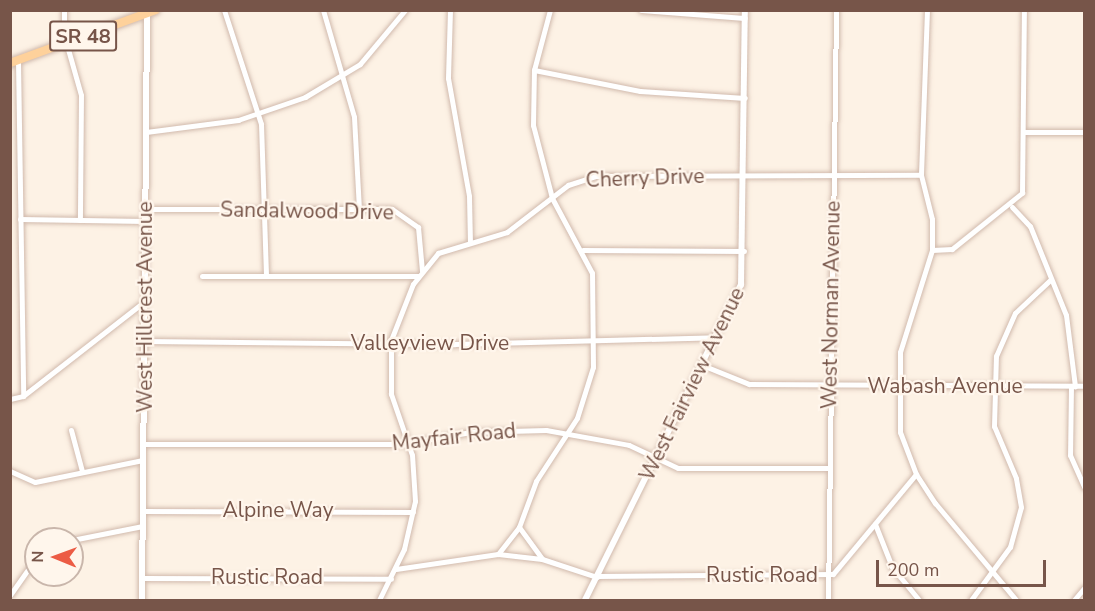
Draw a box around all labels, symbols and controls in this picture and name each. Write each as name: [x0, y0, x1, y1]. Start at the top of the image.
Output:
road number: SR 48: [48, 19, 118, 53]
street label: Cherry Drive: [585, 163, 705, 193]
street label: Sandalwood Drive: [220, 197, 394, 225]
street label: West Hillcrest Avenue: [132, 201, 158, 413]
street label: West Norman Avenue: [817, 201, 845, 409]
street label: West Fairview Avenue: [634, 283, 750, 485]
street label: Valleyview Drive: [351, 330, 509, 356]
street label: Wabash Avenue: [867, 373, 1023, 399]
street label: Mayfair Road: [391, 418, 517, 456]
street label: Alpine Way: [223, 497, 333, 523]
north arrow: [24, 527, 84, 587]
scale bar: [879, 548, 1048, 586]
text: N: [27, 551, 49, 563]
text: 200 m: [887, 558, 939, 582]
street label: Rustic Road: [706, 562, 818, 588]
street label: Rustic Road: [211, 564, 323, 590]

